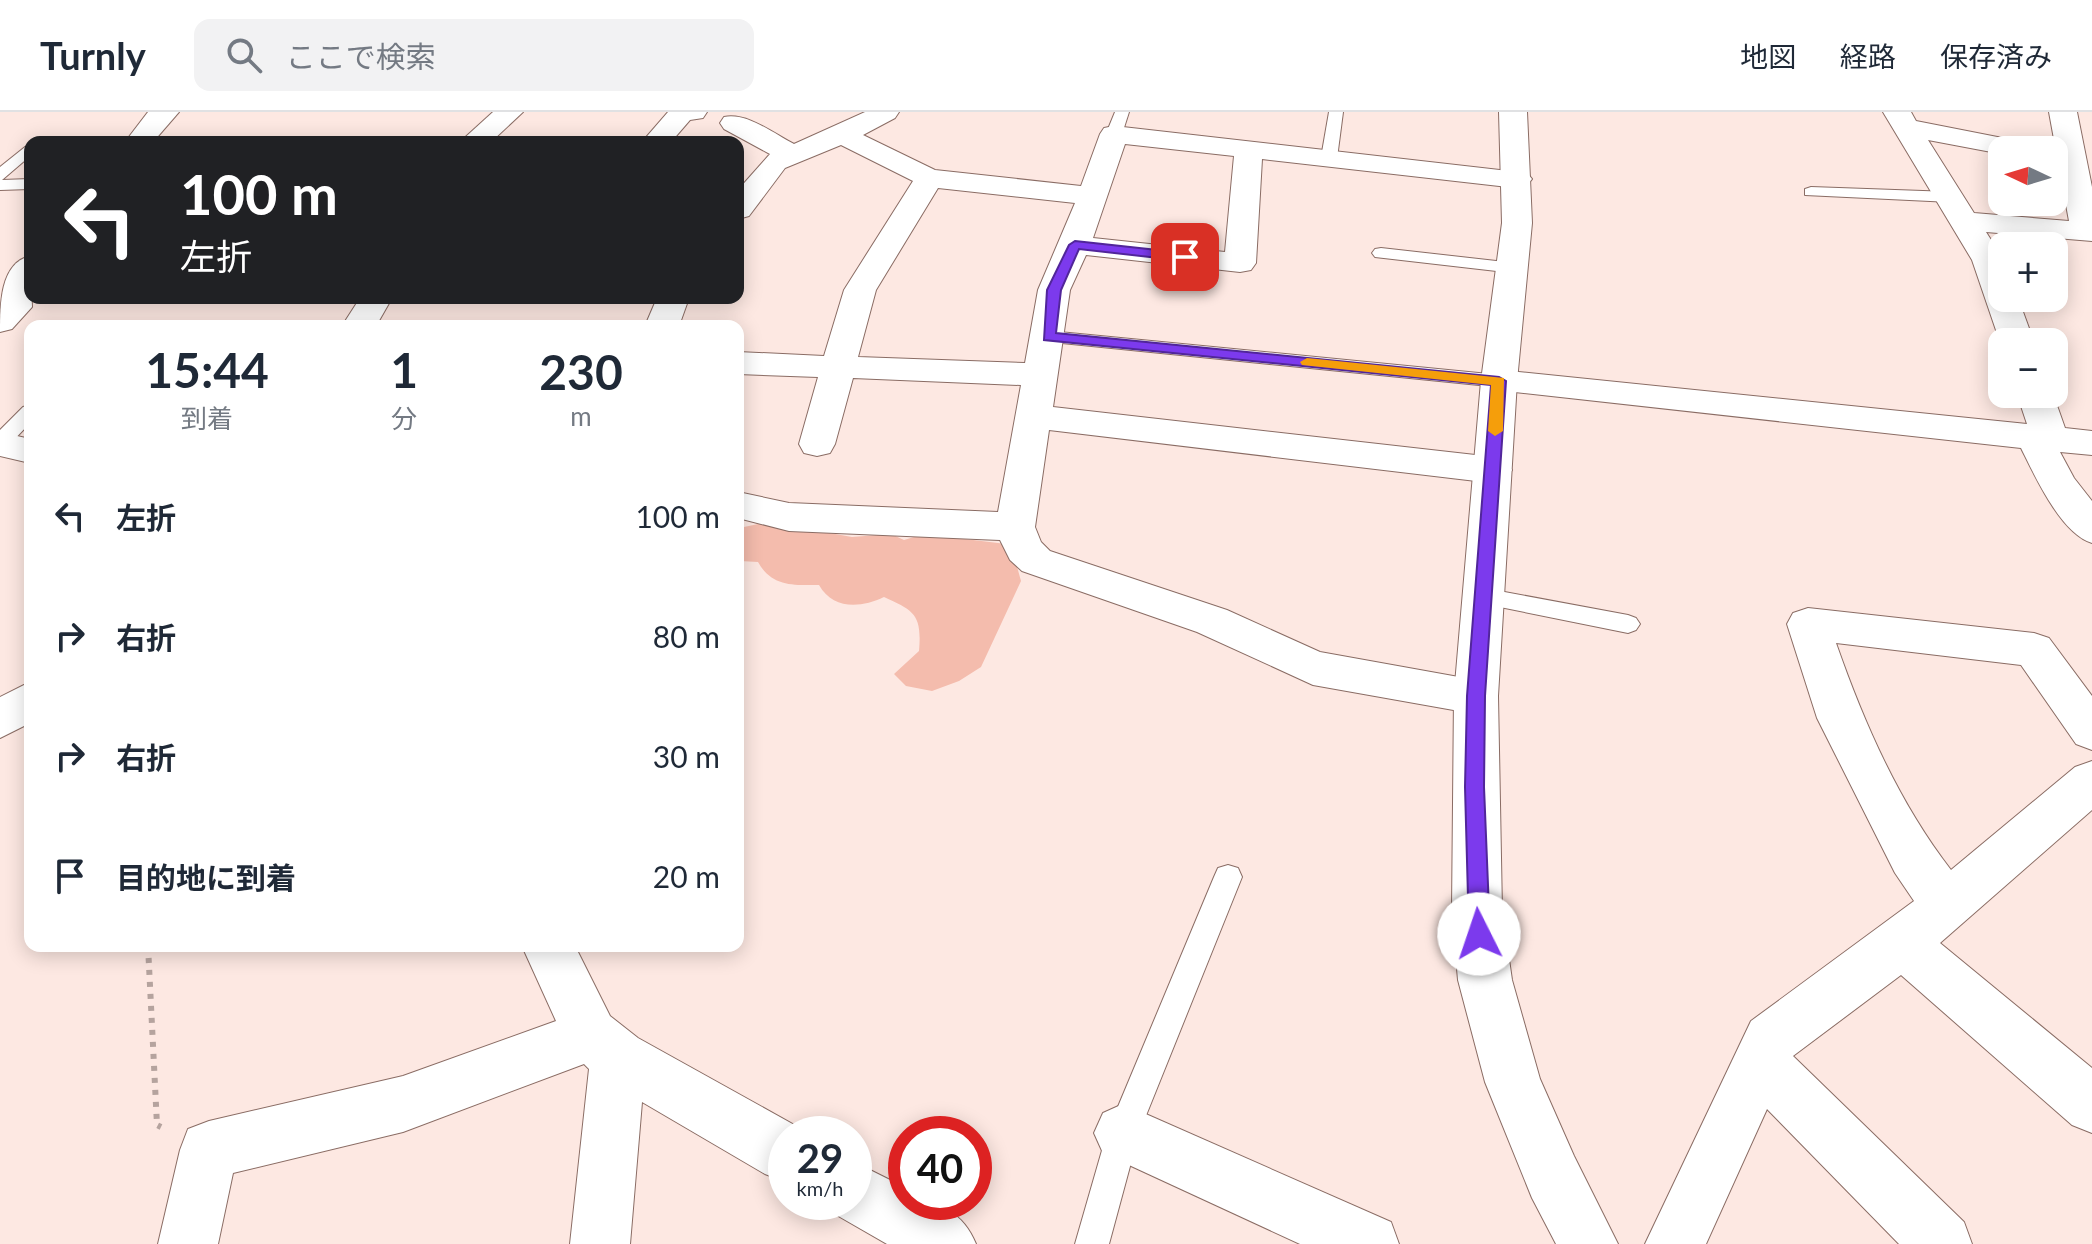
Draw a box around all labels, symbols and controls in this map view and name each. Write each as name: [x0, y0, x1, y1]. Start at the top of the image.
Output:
search box: [194, 19, 754, 91]
text: Turnly: [40, 32, 146, 78]
icon: search: [222, 33, 266, 77]
text: ここで検索: [286, 38, 436, 74]
text: 地図: [1740, 39, 1796, 73]
text: 経路: [1840, 39, 1896, 73]
text: 保存済み: [1940, 39, 2052, 73]
north arrow: [1988, 136, 2068, 216]
map controls: [1988, 136, 2068, 408]
text: 100 m: [180, 160, 338, 227]
icon: left: [48, 168, 152, 272]
pin: [1151, 223, 1219, 291]
button: +: [1988, 232, 2068, 312]
text: 左折: [180, 234, 252, 278]
icon: arrive: [1163, 235, 1207, 279]
button: −: [1988, 328, 2068, 408]
text: 15:44: [145, 341, 269, 398]
text: 1: [390, 341, 418, 398]
text: 230: [539, 343, 623, 400]
text: m: [570, 400, 592, 432]
text: 到着: [181, 402, 233, 434]
text: 分: [391, 402, 417, 434]
icon: left: [48, 494, 92, 538]
text: 100 m: [635, 498, 720, 534]
text: 左折: [116, 499, 176, 535]
icon: right: [48, 614, 92, 658]
text: 80 m: [653, 618, 720, 654]
text: 右折: [116, 619, 176, 655]
icon: right: [48, 734, 92, 778]
text: 30 m: [653, 738, 720, 774]
text: 右折: [116, 739, 176, 775]
icon: arrive: [48, 854, 92, 898]
text: 20 m: [653, 858, 720, 894]
text: 目的地に到着: [116, 859, 296, 895]
position arrow: [1437, 892, 1521, 976]
speed limit sign: 40: [888, 1116, 992, 1220]
text: 29: [797, 1134, 843, 1182]
text: km/h: [797, 1176, 843, 1200]

